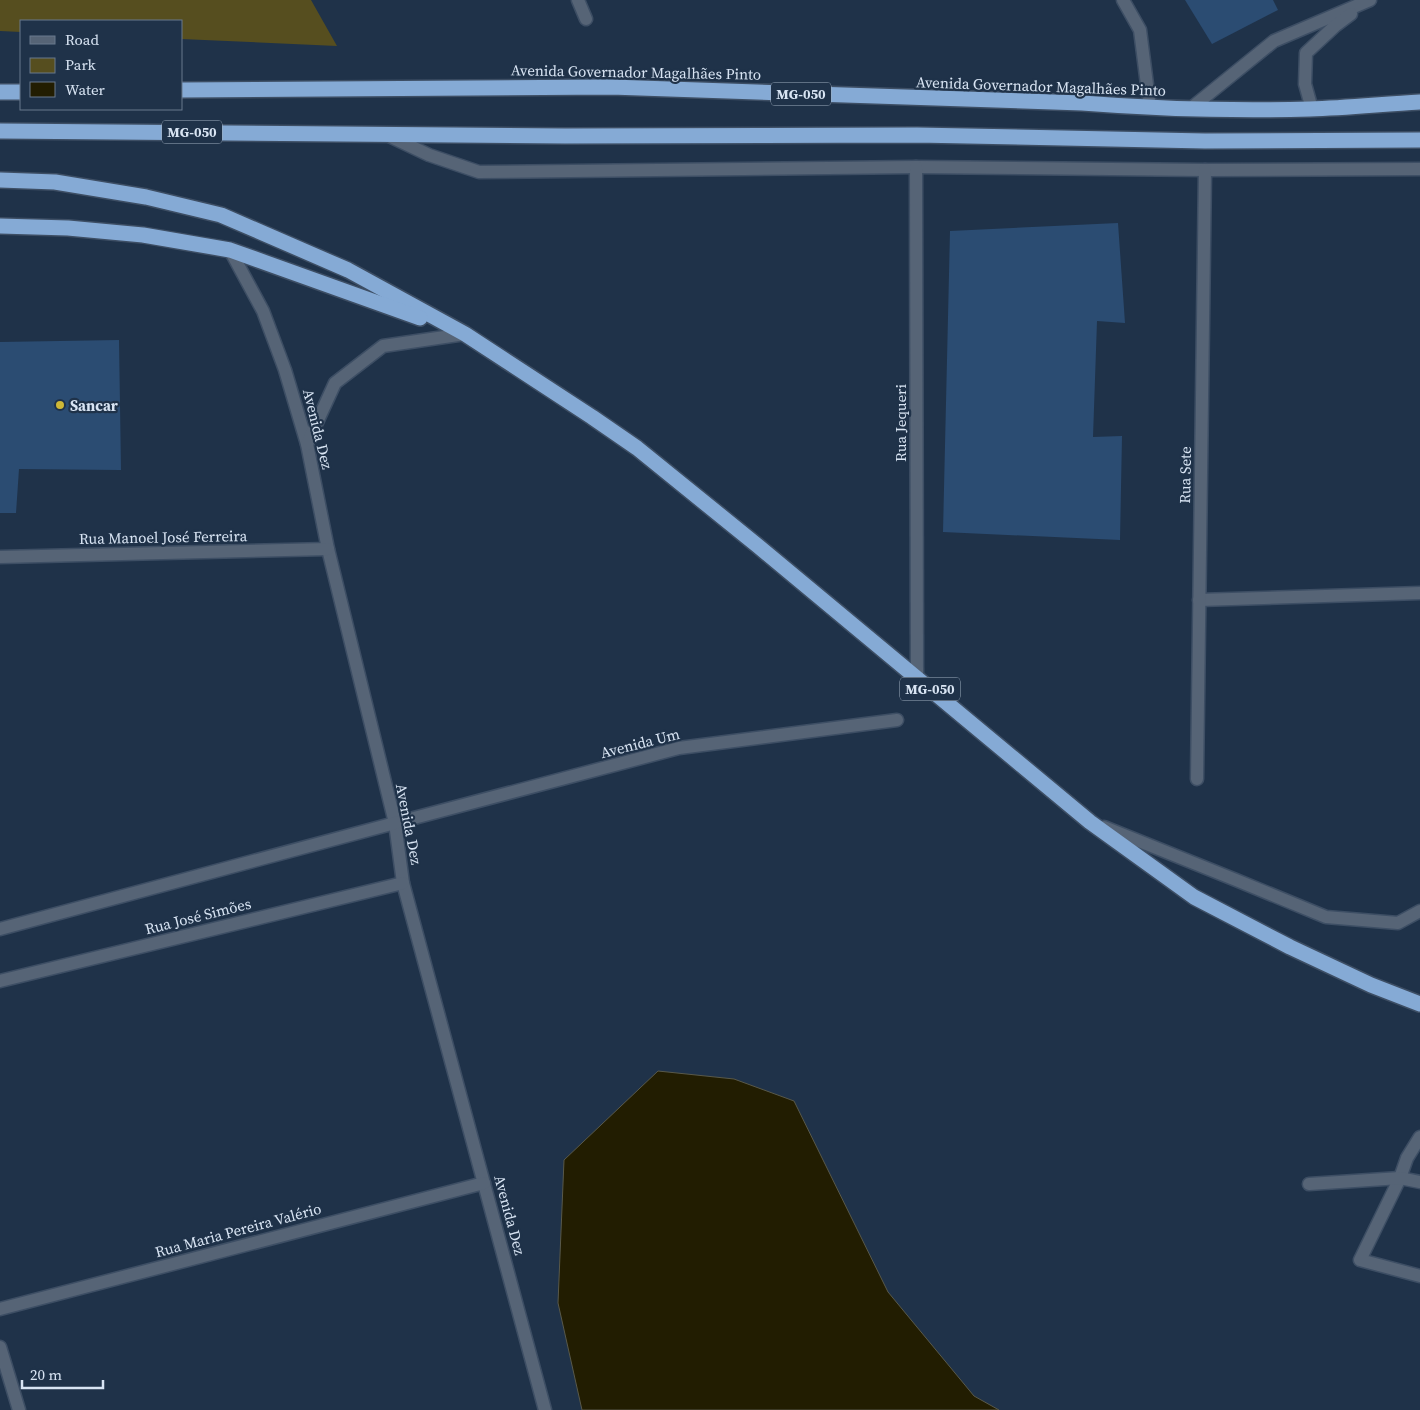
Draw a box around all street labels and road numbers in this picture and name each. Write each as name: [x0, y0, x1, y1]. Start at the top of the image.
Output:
street label: Avenida Governador Magalhães Pinto: [511, 59, 761, 85]
street label: Avenida Governador Magalhães Pinto: [916, 71, 1166, 101]
road number: MG-050: [771, 82, 831, 106]
road number: MG-050: [162, 120, 222, 144]
street label: Rua Jequeri: [890, 384, 911, 462]
street label: Avenida Dez: [298, 387, 338, 472]
street label: Rua Sete: [1174, 446, 1196, 504]
street label: Rua Manoel José Ferreira: [79, 525, 248, 549]
road number: MG-050: [900, 678, 960, 701]
street label: Avenida Um: [598, 723, 682, 763]
street label: Avenida Dez: [391, 782, 427, 866]
street label: Rua José Simões: [143, 893, 253, 939]
street label: Avenida Dez: [489, 1173, 531, 1258]
street label: Rua Maria Pereira Valério: [153, 1198, 323, 1262]

